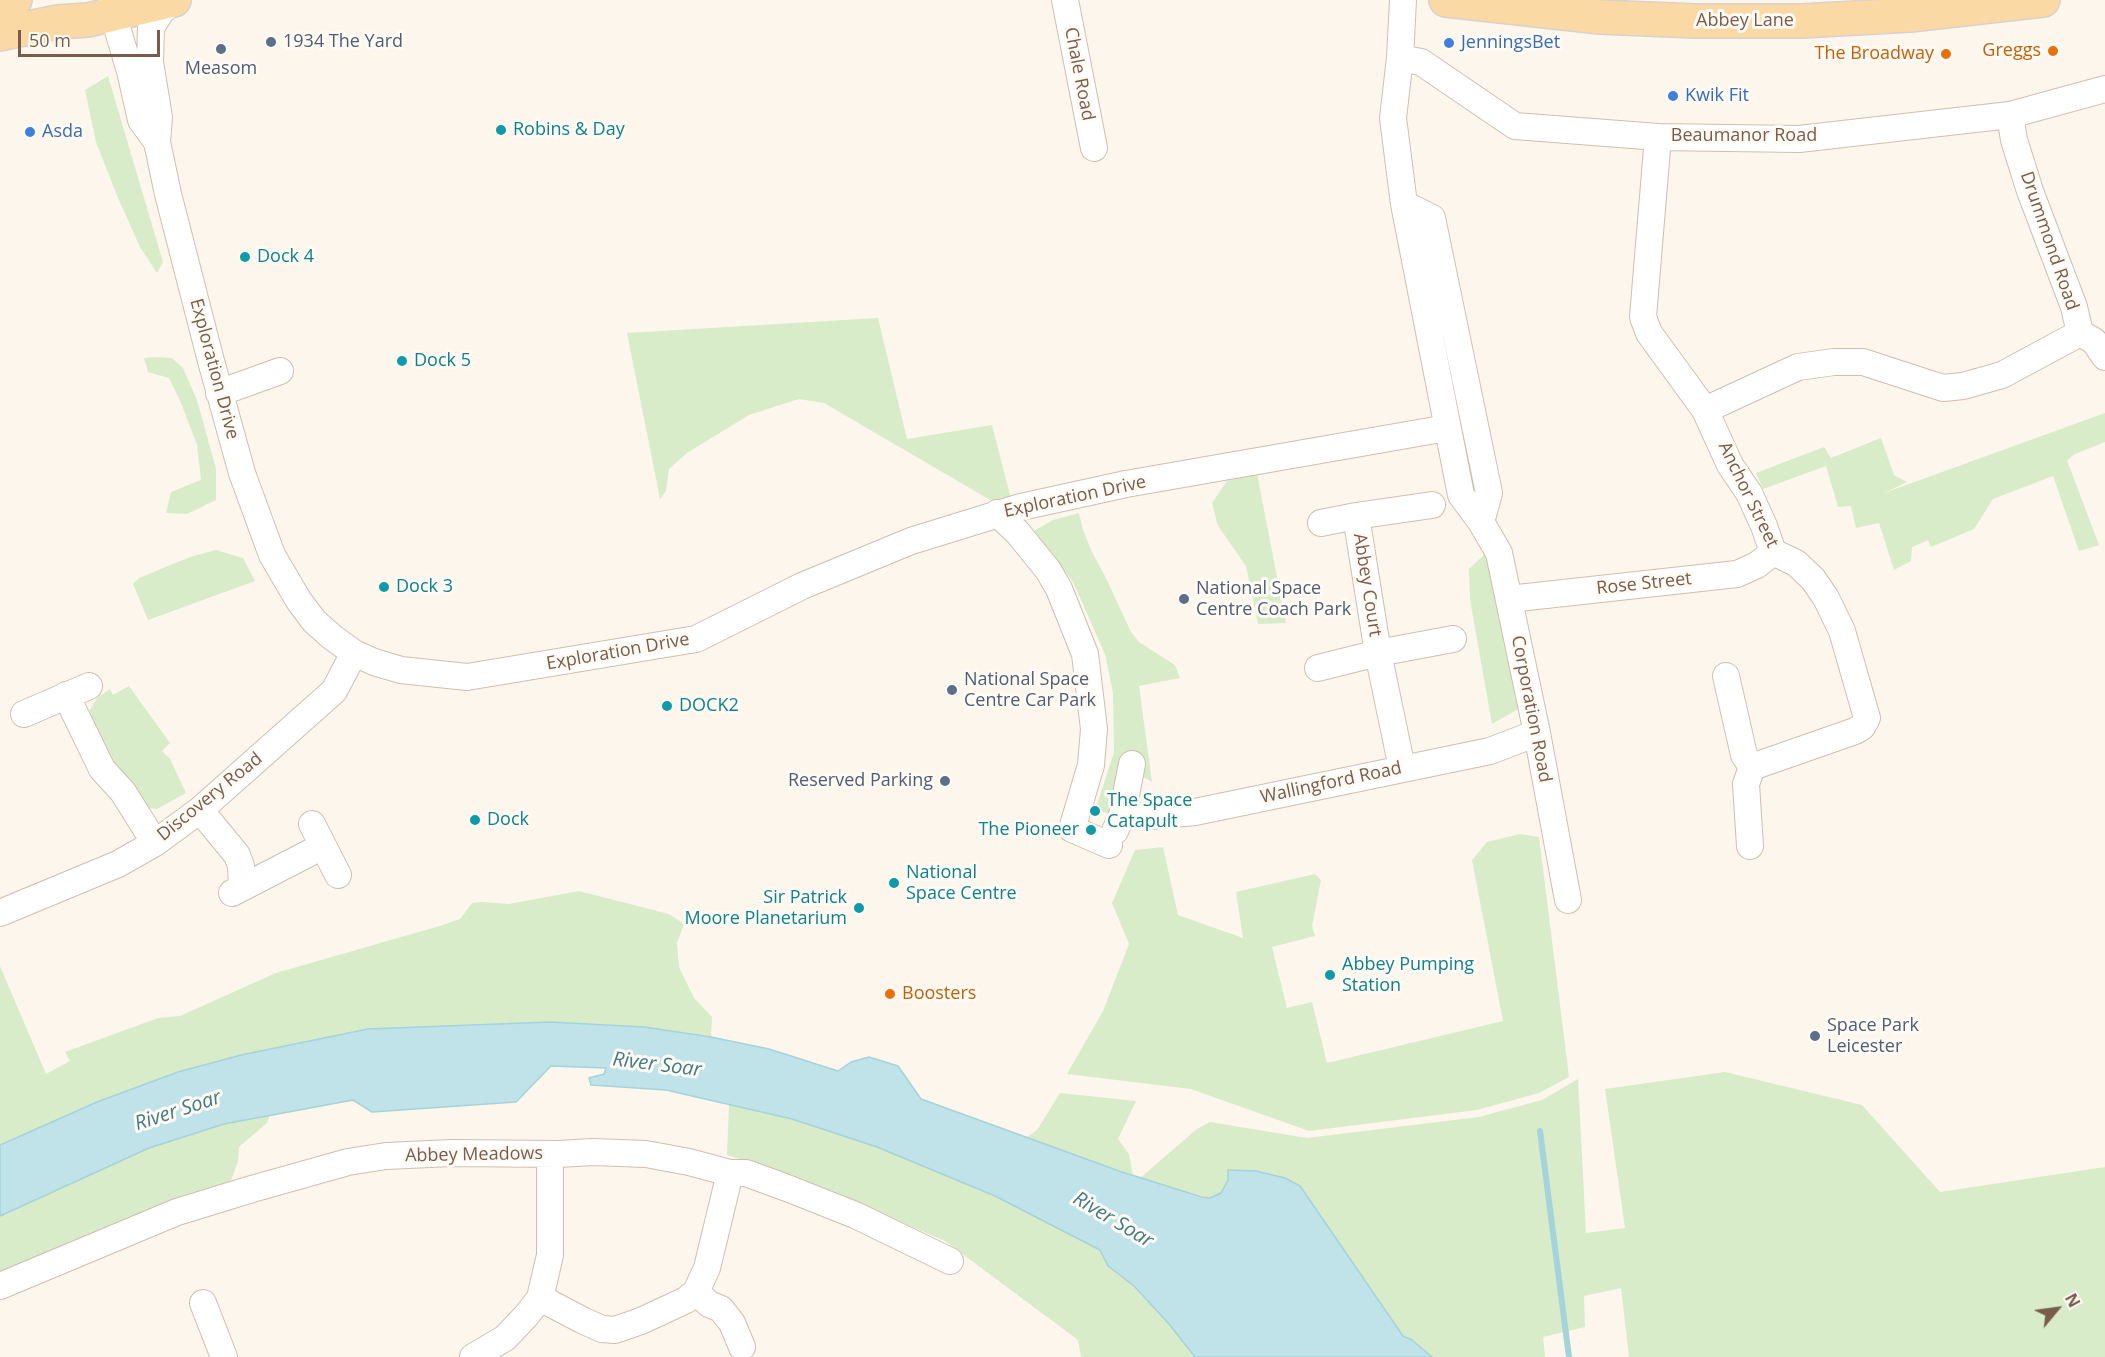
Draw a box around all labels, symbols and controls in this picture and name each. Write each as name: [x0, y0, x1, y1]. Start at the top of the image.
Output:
street label: Abbey Lane: [1696, 10, 1794, 32]
scale bar: [21, 18, 164, 56]
street label: Chale Road: [1059, 25, 1099, 123]
text: 50 m: [29, 28, 71, 52]
place label: 1934 The Yard: [283, 31, 403, 53]
place label: JenningsBet: [1461, 32, 1560, 54]
marker: 1934 The Yard: [264, 35, 278, 49]
marker: JenningsBet: [1442, 36, 1456, 50]
place label: Greggs: [1982, 40, 2041, 62]
marker: Measom: [214, 42, 228, 56]
place label: The Broadway: [1814, 43, 1934, 65]
marker: Greggs: [2046, 44, 2060, 58]
marker: The Broadway: [1939, 47, 1953, 61]
place label: Measom: [185, 58, 257, 80]
place label: Kwik Fit: [1685, 85, 1749, 107]
marker: Kwik Fit: [1666, 89, 1680, 103]
place label: Robins & Day: [513, 119, 625, 141]
place label: Asda: [42, 121, 83, 143]
marker: Robins & Day: [494, 123, 508, 137]
marker: Asda: [23, 125, 37, 139]
street label: Beaumanor Road: [1671, 125, 1817, 147]
street label: Drummond Road: [2015, 169, 2083, 313]
place label: Dock 4: [257, 246, 314, 268]
marker: Dock 4: [238, 250, 252, 264]
street label: Exploration Drive: [185, 296, 243, 442]
place label: Dock 5: [414, 350, 471, 372]
marker: Dock 5: [395, 354, 409, 368]
street label: Anchor Street: [1713, 438, 1783, 552]
street label: Exploration Drive: [1002, 471, 1148, 523]
street label: Abbey Court: [1348, 532, 1386, 638]
street label: Rose Street: [1595, 568, 1693, 600]
place label: Dock 3: [396, 576, 453, 598]
place label: National Space Centre Coach Park: [1196, 578, 1351, 620]
marker: Dock 3: [377, 580, 391, 594]
marker: National Space Centre Coach Park: [1177, 592, 1191, 606]
street label: Exploration Drive: [545, 629, 691, 675]
street label: Corporation Road: [1506, 634, 1556, 784]
place label: National Space Centre Car Park: [964, 669, 1096, 712]
marker: National Space Centre Car Park: [945, 683, 959, 697]
place label: DOCK2: [679, 695, 739, 717]
marker: DOCK2: [660, 699, 674, 713]
street label: Discovery Road: [153, 748, 267, 846]
street label: Wallingford Road: [1258, 757, 1404, 809]
place label: Reserved Parking: [788, 770, 933, 792]
marker: Reserved Parking: [938, 774, 952, 788]
place label: The Space Catapult: [1107, 790, 1192, 832]
marker: The Space Catapult: [1088, 804, 1102, 818]
place label: Dock: [487, 809, 529, 831]
marker: Dock: [468, 813, 482, 827]
place label: The Pioneer: [978, 819, 1079, 841]
marker: The Pioneer: [1084, 823, 1098, 837]
place label: National Space Centre: [906, 862, 1017, 904]
marker: National Space Centre: [887, 876, 901, 890]
place label: Sir Patrick Moore Planetarium: [684, 887, 847, 930]
marker: Sir Patrick Moore Planetarium: [852, 901, 866, 915]
place label: Abbey Pumping Station: [1342, 954, 1474, 996]
marker: Abbey Pumping Station: [1323, 968, 1337, 982]
place label: Boosters: [902, 983, 976, 1005]
marker: Boosters: [883, 987, 897, 1001]
place label: Space Park Leicester: [1827, 1015, 1919, 1058]
marker: Space Park Leicester: [1808, 1029, 1822, 1043]
water label: River Soar: [611, 1048, 703, 1082]
water label: River Soar: [132, 1086, 224, 1136]
street label: Abbey Meadows: [405, 1143, 543, 1167]
water label: River Soar: [1069, 1187, 1157, 1253]
north arrow: [2027, 1279, 2087, 1339]
text: N: [2060, 1289, 2086, 1311]

